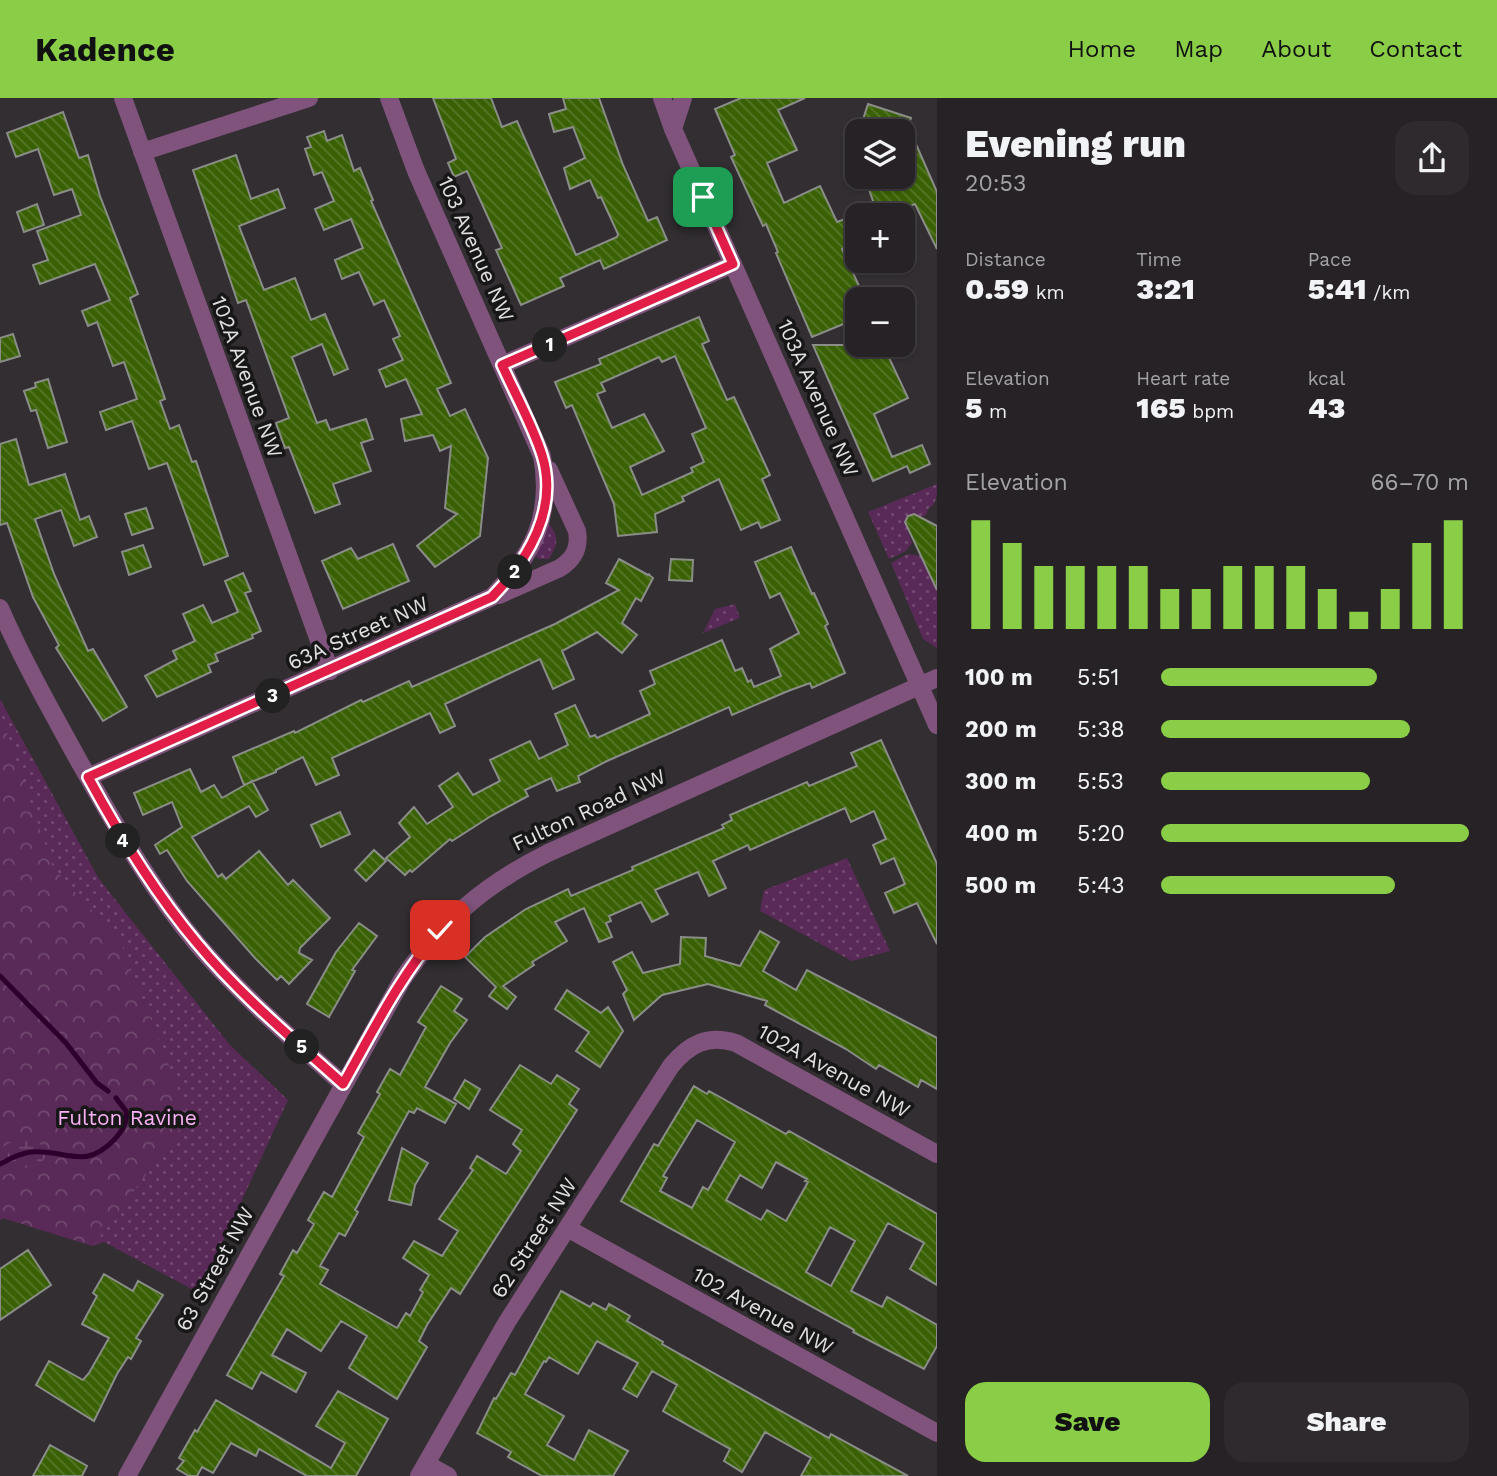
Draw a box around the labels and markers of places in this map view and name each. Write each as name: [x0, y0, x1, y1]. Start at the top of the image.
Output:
pin: [673, 167, 733, 227]
pin: 1: [532, 328, 568, 362]
pin: 2: [498, 554, 532, 589]
pin: 3: [256, 678, 290, 714]
pin: 4: [106, 824, 140, 858]
pin: [410, 900, 470, 960]
pin: 5: [284, 1030, 320, 1065]

